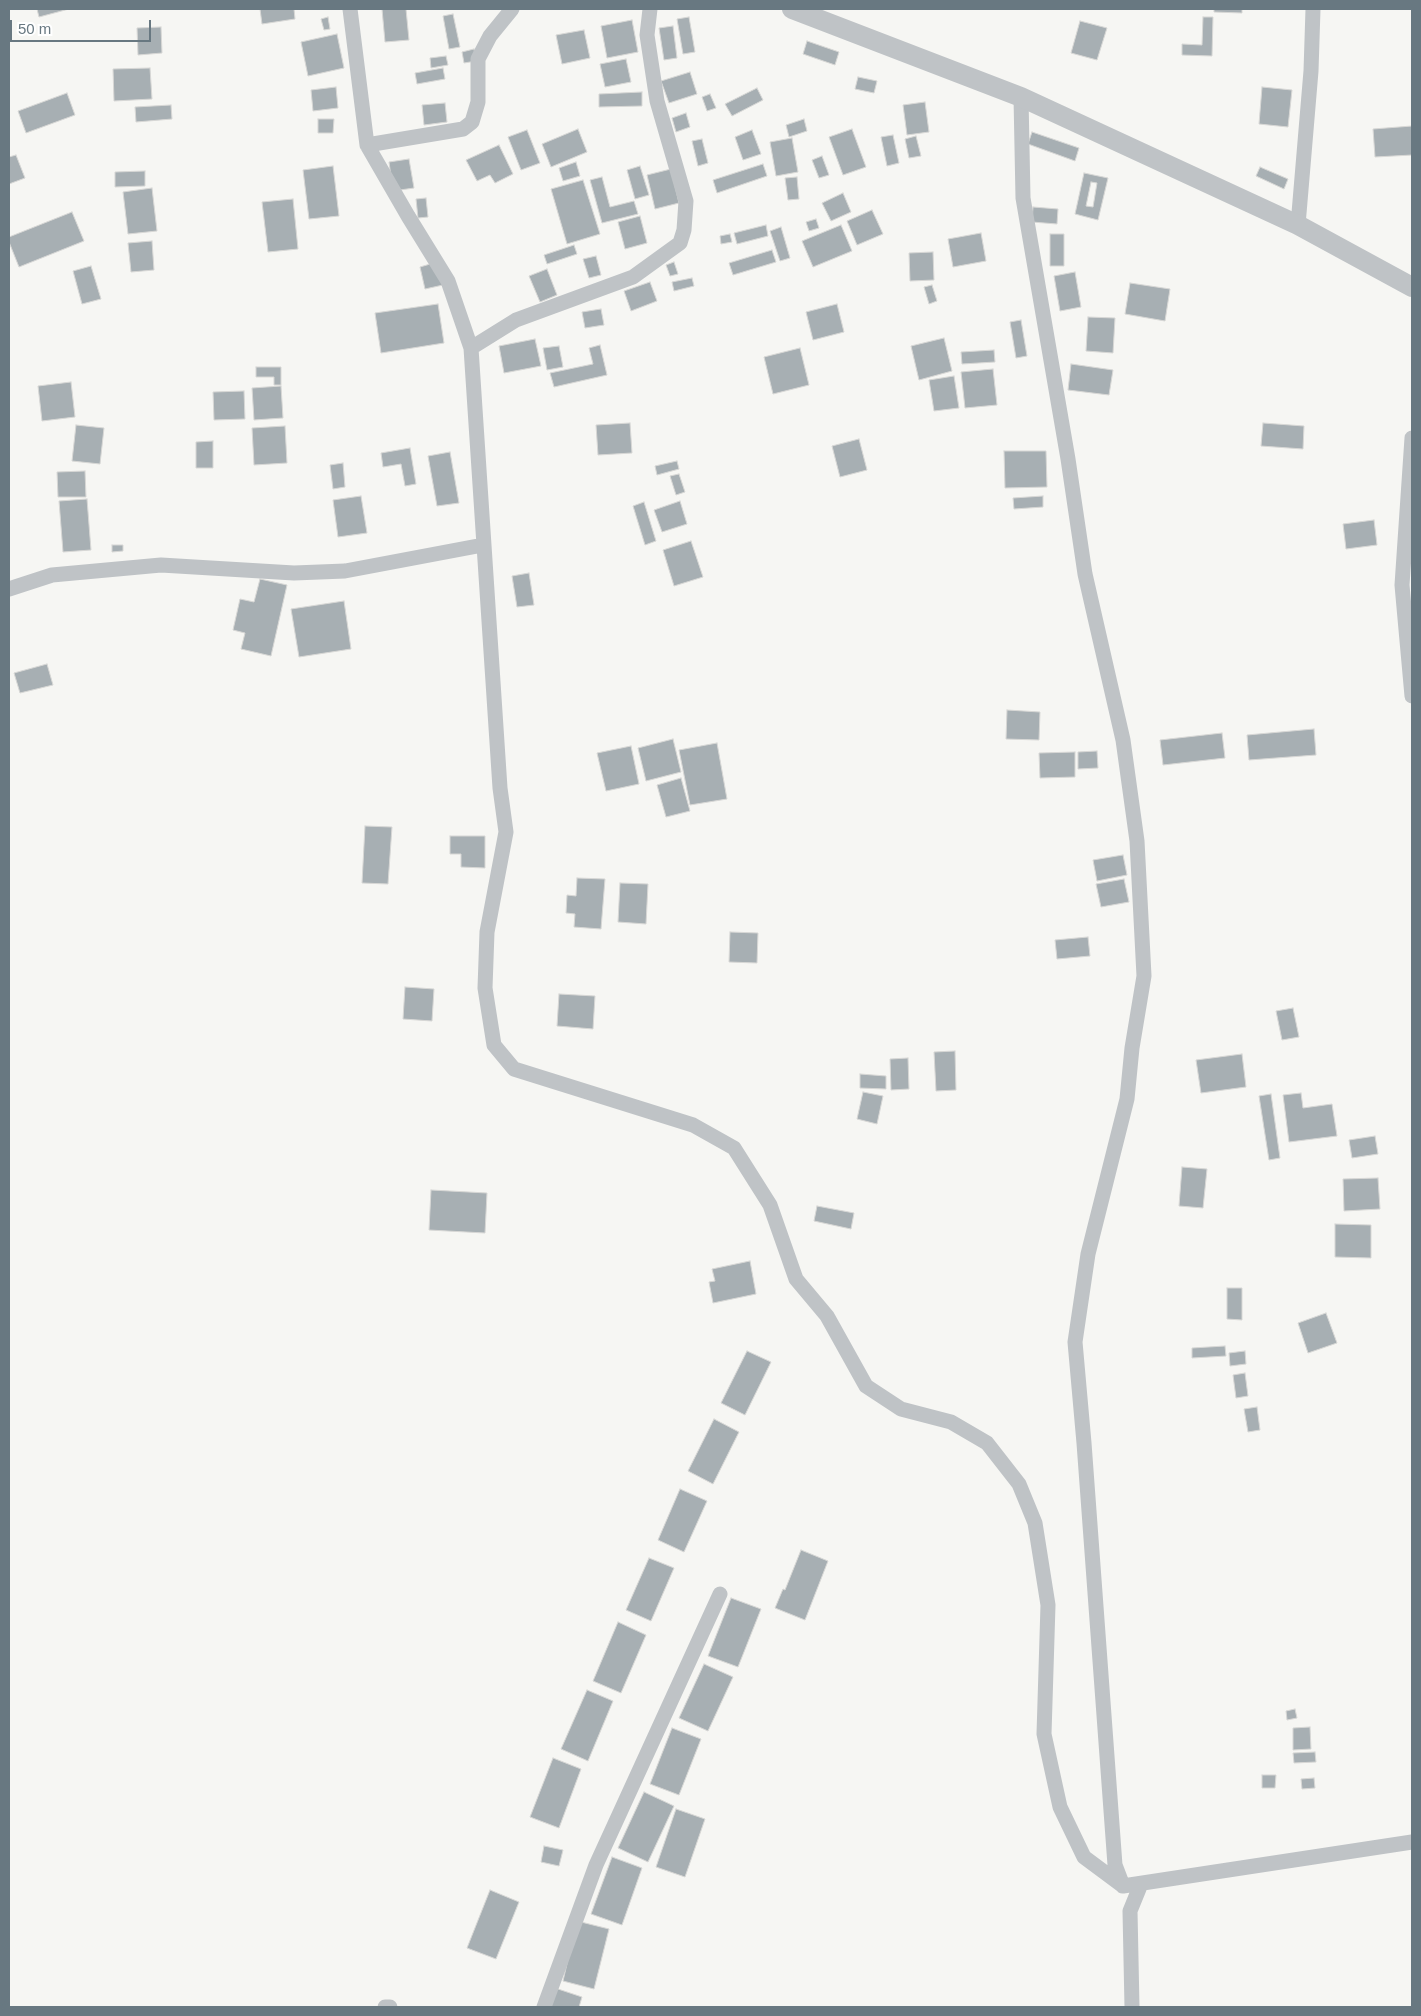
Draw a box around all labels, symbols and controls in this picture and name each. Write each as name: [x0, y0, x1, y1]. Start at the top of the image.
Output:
scale bar: [12, 10, 154, 42]
text: 50 m: [18, 20, 51, 37]

